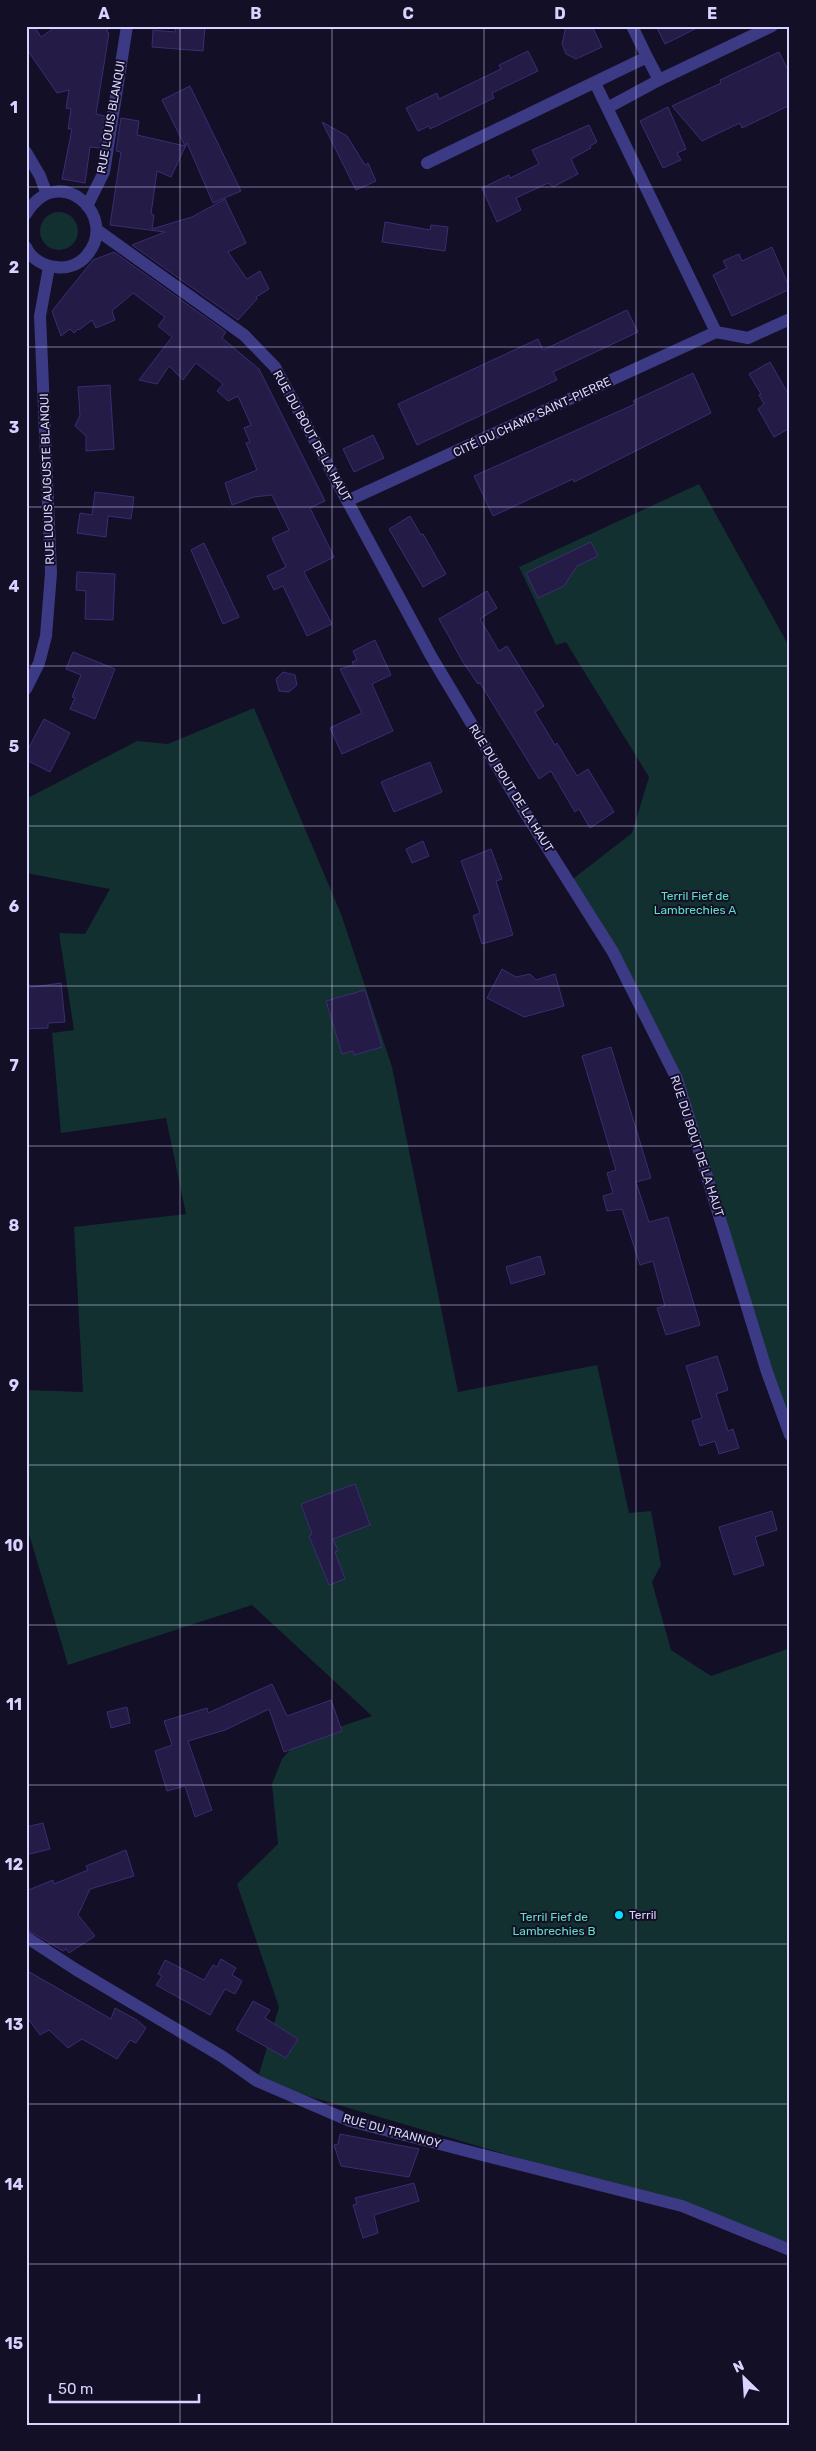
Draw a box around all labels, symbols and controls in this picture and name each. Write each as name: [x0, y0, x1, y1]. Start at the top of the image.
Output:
text: A: [98, 4, 110, 23]
text: B: [250, 4, 262, 23]
text: C: [402, 4, 414, 23]
text: D: [554, 4, 566, 23]
text: E: [707, 4, 717, 23]
street label: RUE LOUIS BLANQUI: [94, 59, 128, 175]
text: 1: [10, 98, 18, 117]
text: 2: [9, 258, 19, 277]
street label: RUE DU BOUT DE LA HAUT: [270, 368, 354, 504]
street label: CITÉ DU CHAMP SAINT-PIERRE: [451, 374, 613, 460]
street label: RUE LOUIS AUGUSTE BLANQUI: [37, 393, 57, 565]
text: 3: [9, 418, 19, 437]
text: 4: [9, 577, 20, 596]
street label: RUE DU BOUT DE LA HAUT: [466, 722, 556, 854]
text: 5: [9, 737, 19, 756]
park label: Terril Fief de Lambrechies A: [654, 889, 736, 917]
text: 6: [9, 897, 19, 916]
text: 7: [9, 1056, 19, 1075]
street label: RUE DU BOUT DE LA HAUT: [667, 1073, 727, 1219]
text: 8: [9, 1216, 20, 1235]
text: 9: [9, 1376, 19, 1395]
text: 10: [5, 1536, 24, 1555]
text: 11: [6, 1695, 22, 1714]
text: 12: [5, 1855, 23, 1874]
place label: Terril: [629, 1908, 657, 1922]
marker: Terril: [613, 1909, 625, 1921]
park label: Terril Fief de Lambrechies B: [513, 1910, 595, 1938]
text: 13: [5, 2015, 23, 2034]
street label: RUE DU TRANNOY: [341, 2111, 443, 2151]
text: 14: [5, 2175, 24, 2194]
text: 15: [5, 2334, 23, 2353]
north arrow: [718, 2354, 768, 2404]
text: N: [731, 2357, 747, 2377]
scale bar: [50, 2371, 199, 2403]
text: 50 m: [58, 2380, 93, 2398]

